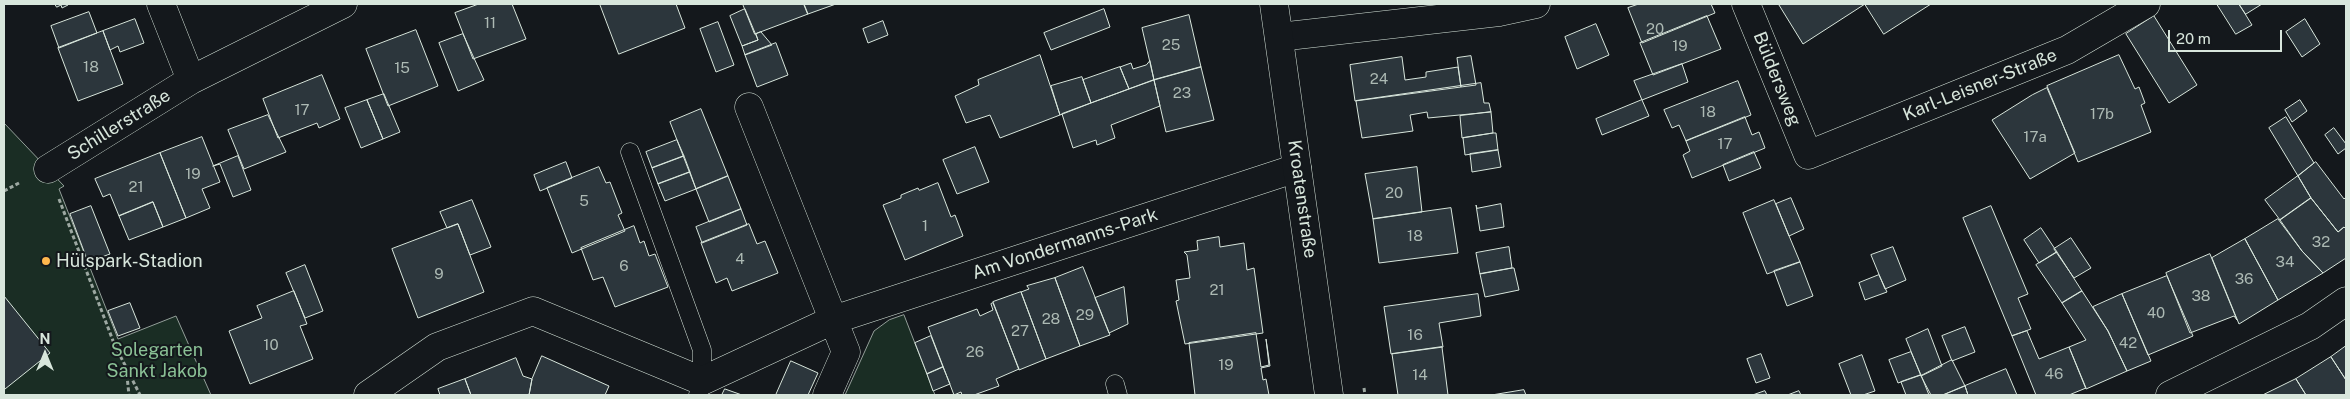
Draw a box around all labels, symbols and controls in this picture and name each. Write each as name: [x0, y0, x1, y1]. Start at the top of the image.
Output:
house number: 11: [484, 14, 496, 32]
house number: 20: [1646, 20, 1664, 38]
scale bar: [2170, 20, 2284, 52]
street label: Büldersweg: [1748, 29, 1806, 129]
text: 20 m: [2176, 30, 2211, 47]
house number: 25: [1162, 36, 1180, 54]
house number: 19: [1672, 37, 1688, 55]
street label: Karl-Leisner-Straße: [1900, 44, 2060, 126]
house number: 18: [83, 58, 99, 76]
house number: 15: [394, 59, 410, 77]
house number: 24: [1370, 70, 1388, 88]
house number: 23: [1173, 84, 1191, 102]
street label: Schillerstraße: [63, 85, 175, 165]
house number: 17: [294, 101, 310, 119]
house number: 18: [1700, 103, 1716, 121]
house number: 17b: [2090, 105, 2114, 123]
house number: 17a: [2023, 128, 2047, 146]
house number: 17: [1717, 135, 1733, 153]
street label: Kroatenstraße: [1283, 138, 1321, 260]
house number: 19: [185, 165, 201, 183]
house number: 21: [128, 178, 144, 196]
house number: 20: [1385, 184, 1403, 202]
house number: 5: [579, 192, 589, 210]
street label: Am Vondermanns-Park: [970, 204, 1160, 284]
house number: 1: [922, 217, 928, 235]
house number: 18: [1407, 227, 1423, 245]
house number: 32: [2312, 233, 2330, 251]
place label: Hülspark-Stadion: [56, 250, 203, 272]
house number: 4: [735, 250, 745, 268]
house number: 34: [2276, 253, 2294, 271]
marker: Hülspark-Stadion: [40, 255, 52, 267]
house number: 6: [619, 257, 629, 275]
house number: 9: [434, 265, 444, 283]
house number: 36: [2235, 270, 2253, 288]
house number: 21: [1209, 281, 1225, 299]
house number: 38: [2191, 287, 2211, 305]
house number: 40: [2147, 304, 2165, 322]
house number: 29: [1076, 306, 1094, 324]
house number: 28: [1042, 310, 1060, 328]
house number: 27: [1011, 322, 1029, 340]
house number: 16: [1407, 326, 1423, 344]
north arrow: [20, 329, 70, 379]
text: N: [40, 331, 50, 347]
house number: 42: [2119, 334, 2137, 352]
house number: 10: [263, 336, 279, 354]
park label: Solegarten Sankt Jakob: [106, 339, 208, 382]
house number: 26: [966, 343, 984, 361]
house number: 19: [1218, 356, 1234, 374]
house number: 46: [2045, 365, 2063, 383]
house number: 14: [1412, 366, 1428, 384]

